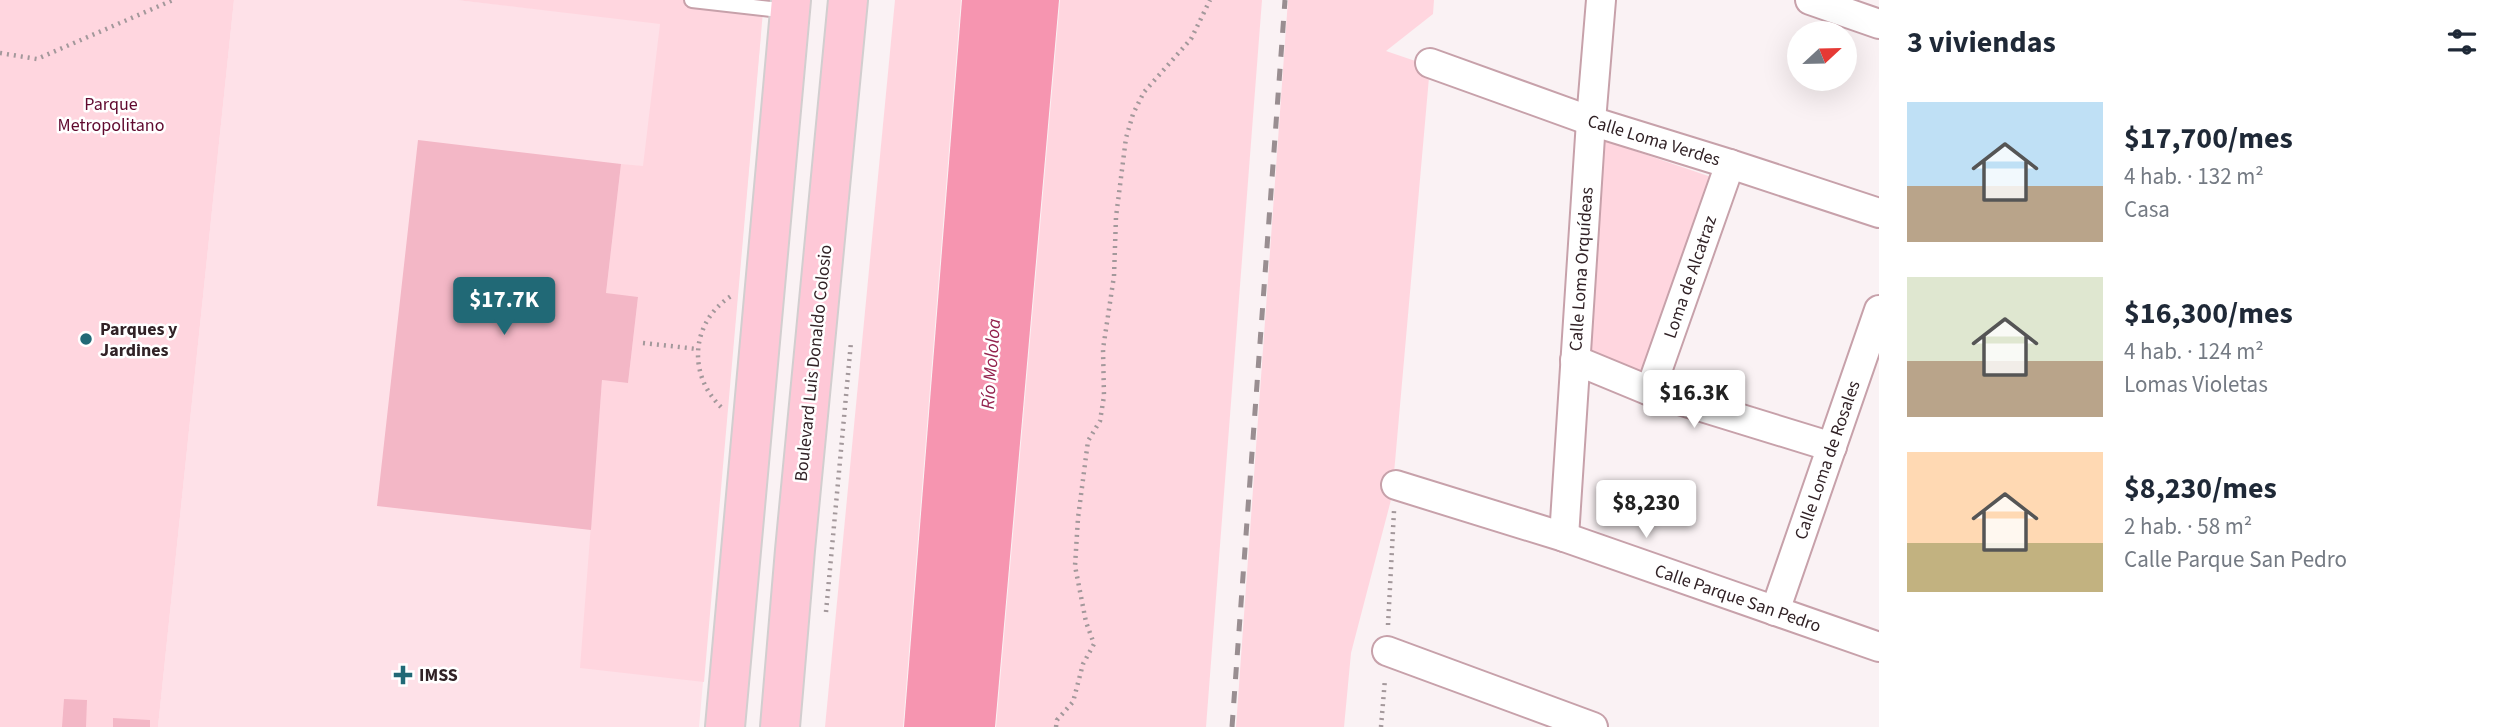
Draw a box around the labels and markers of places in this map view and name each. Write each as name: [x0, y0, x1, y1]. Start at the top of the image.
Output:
pin: $17.7K: [447, 278, 561, 337]
place label: Parques y Jardines: [100, 317, 178, 363]
marker: Parques y Jardines: [78, 331, 94, 347]
pin: $16.3K: [1637, 370, 1751, 430]
pin: $8,230: [1589, 480, 1703, 540]
place label: IMSS: [419, 663, 458, 688]
marker: IMSS: [393, 665, 413, 685]

